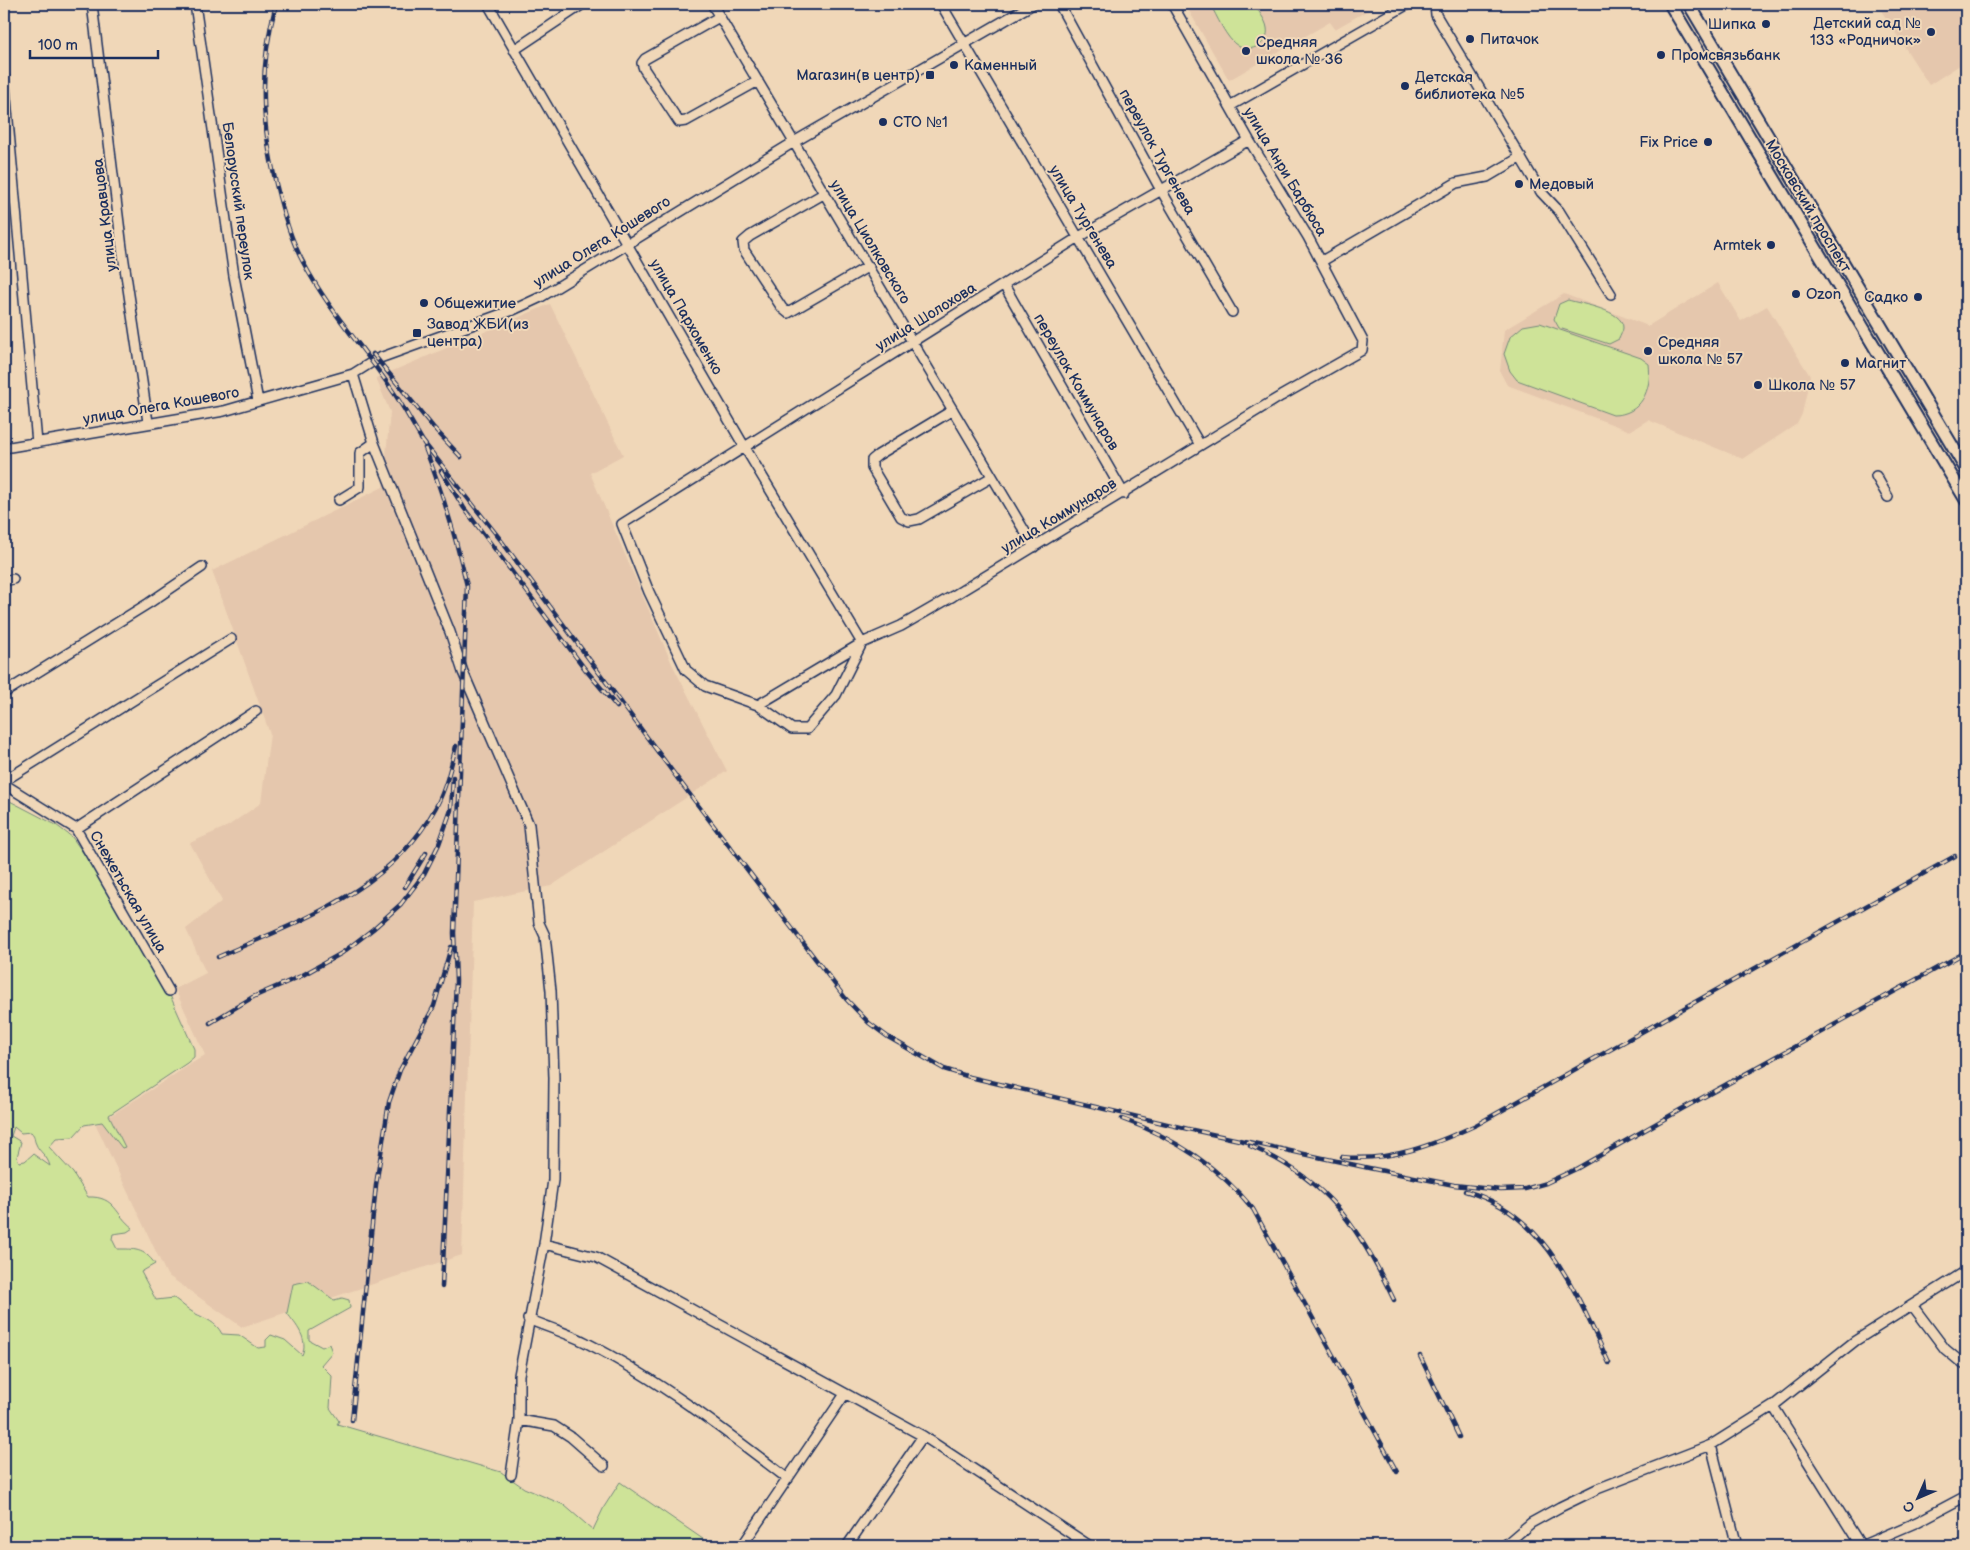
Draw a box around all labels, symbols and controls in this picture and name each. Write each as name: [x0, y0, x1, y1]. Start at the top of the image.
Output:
place label: Детский сад № 133 «Родничок»: [1810, 14, 1921, 50]
place label: Шипка: [1708, 15, 1756, 34]
marker: Шипка: [1760, 18, 1772, 30]
marker: Детский сад № 133 «Родничок»: [1925, 26, 1937, 38]
scale bar: [30, 28, 158, 60]
place label: Питачок: [1480, 30, 1539, 49]
place label: Средняя школа № 36: [1256, 33, 1343, 69]
marker: Питачок: [1464, 33, 1476, 45]
text: 100 m: [38, 36, 78, 55]
marker: Средняя школа № 36: [1240, 45, 1252, 57]
place label: Промсвязьбанк: [1671, 46, 1780, 65]
marker: Промсвязьбанк: [1655, 49, 1667, 61]
place label: Каменный: [964, 56, 1037, 75]
marker: Каменный: [948, 59, 960, 71]
place label: Магазин(в центр): [796, 66, 920, 85]
place label: Детская библиотека №5: [1415, 68, 1525, 104]
marker: Магазин(в центр): [924, 69, 936, 81]
marker: Детская библиотека №5: [1399, 80, 1411, 92]
street label: переулок Тургенева: [1115, 86, 1200, 218]
street label: улица Анри Барбюса: [1239, 104, 1331, 240]
place label: СТО №1: [893, 113, 948, 132]
marker: СТО №1: [877, 116, 889, 128]
street label: Белорусский переулок: [218, 121, 258, 281]
place label: Fix Price: [1639, 133, 1698, 152]
marker: Fix Price: [1702, 136, 1714, 148]
street label: Московский проспект: [1761, 136, 1855, 276]
street label: улица Кравцова: [89, 157, 121, 273]
street label: улица Тургенева: [1045, 162, 1121, 272]
place label: Медовый: [1529, 175, 1594, 194]
street label: улица Циолковского: [825, 177, 915, 308]
marker: Медовый: [1513, 178, 1525, 190]
street label: улица Олега Кошевого: [530, 192, 674, 292]
place label: Armtek: [1714, 236, 1762, 255]
marker: Armtek: [1765, 239, 1777, 251]
street label: улица Пархоменко: [645, 256, 727, 378]
street label: улица Шолохова: [872, 278, 980, 356]
place label: Ozon: [1806, 285, 1841, 304]
marker: Ozon: [1790, 288, 1802, 300]
place label: Садко: [1864, 288, 1908, 307]
marker: Садко: [1912, 291, 1924, 303]
place label: Общежитие: [434, 294, 516, 313]
marker: Общежитие: [418, 297, 430, 309]
street label: переулок Коммунаров: [1029, 310, 1123, 454]
place label: Завод ЖБИ(из центра): [427, 315, 529, 351]
marker: Завод ЖБИ(из центра): [411, 327, 423, 339]
place label: Средняя школа № 57: [1658, 333, 1743, 369]
marker: Средняя школа № 57: [1642, 345, 1654, 357]
place label: Магнит: [1855, 354, 1906, 373]
marker: Магнит: [1839, 357, 1851, 369]
place label: Школа № 57: [1768, 376, 1856, 395]
marker: Школа № 57: [1752, 379, 1764, 391]
street label: улица Олега Кошевого: [82, 383, 241, 429]
street label: улица Коммунаров: [998, 474, 1120, 558]
street label: Снежетьская улица: [85, 827, 171, 957]
north arrow: [1892, 1472, 1942, 1522]
text: С: [1900, 1497, 1919, 1516]

